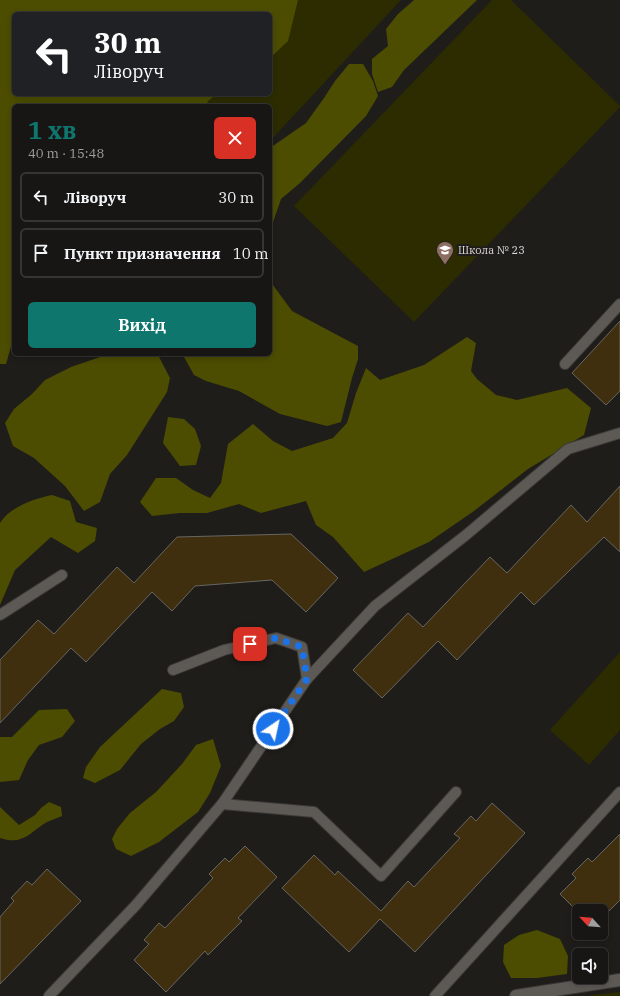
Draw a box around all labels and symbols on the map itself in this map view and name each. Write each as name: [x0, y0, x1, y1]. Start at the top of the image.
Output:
school or university icon: Школа № 23: [435, 240, 455, 265]
place label: Школа № 23: [458, 243, 525, 257]
pin: [233, 627, 267, 661]
position arrow: [252, 708, 294, 750]
north arrow: [572, 904, 608, 940]

